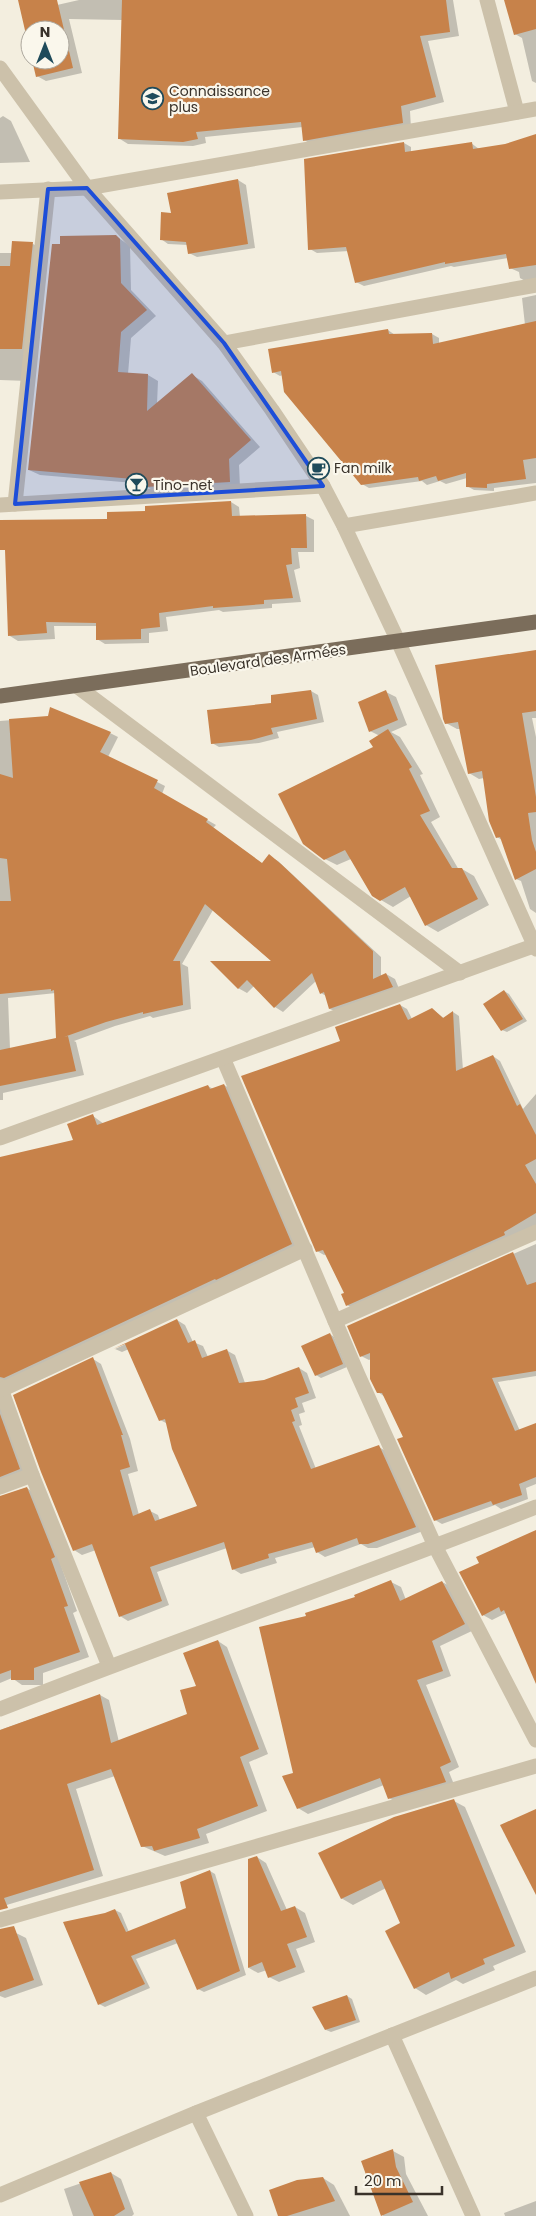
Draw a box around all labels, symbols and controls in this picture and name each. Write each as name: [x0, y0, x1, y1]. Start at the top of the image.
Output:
north arrow: [20, 20, 70, 70]
text: N: [40, 22, 50, 42]
place label: Connaissance plus: [169, 81, 270, 117]
school or university icon: Connaissance plus: [141, 87, 165, 111]
cafe icon: Fan milk: [306, 456, 330, 480]
place label: Fan milk: [334, 458, 393, 478]
bar icon: Tino-net: [125, 473, 149, 497]
place label: Tino-net: [153, 475, 212, 495]
street label: Boulevard des Armées: [189, 639, 347, 681]
scale bar: [356, 2164, 442, 2196]
text: 20 m: [364, 2170, 402, 2191]

